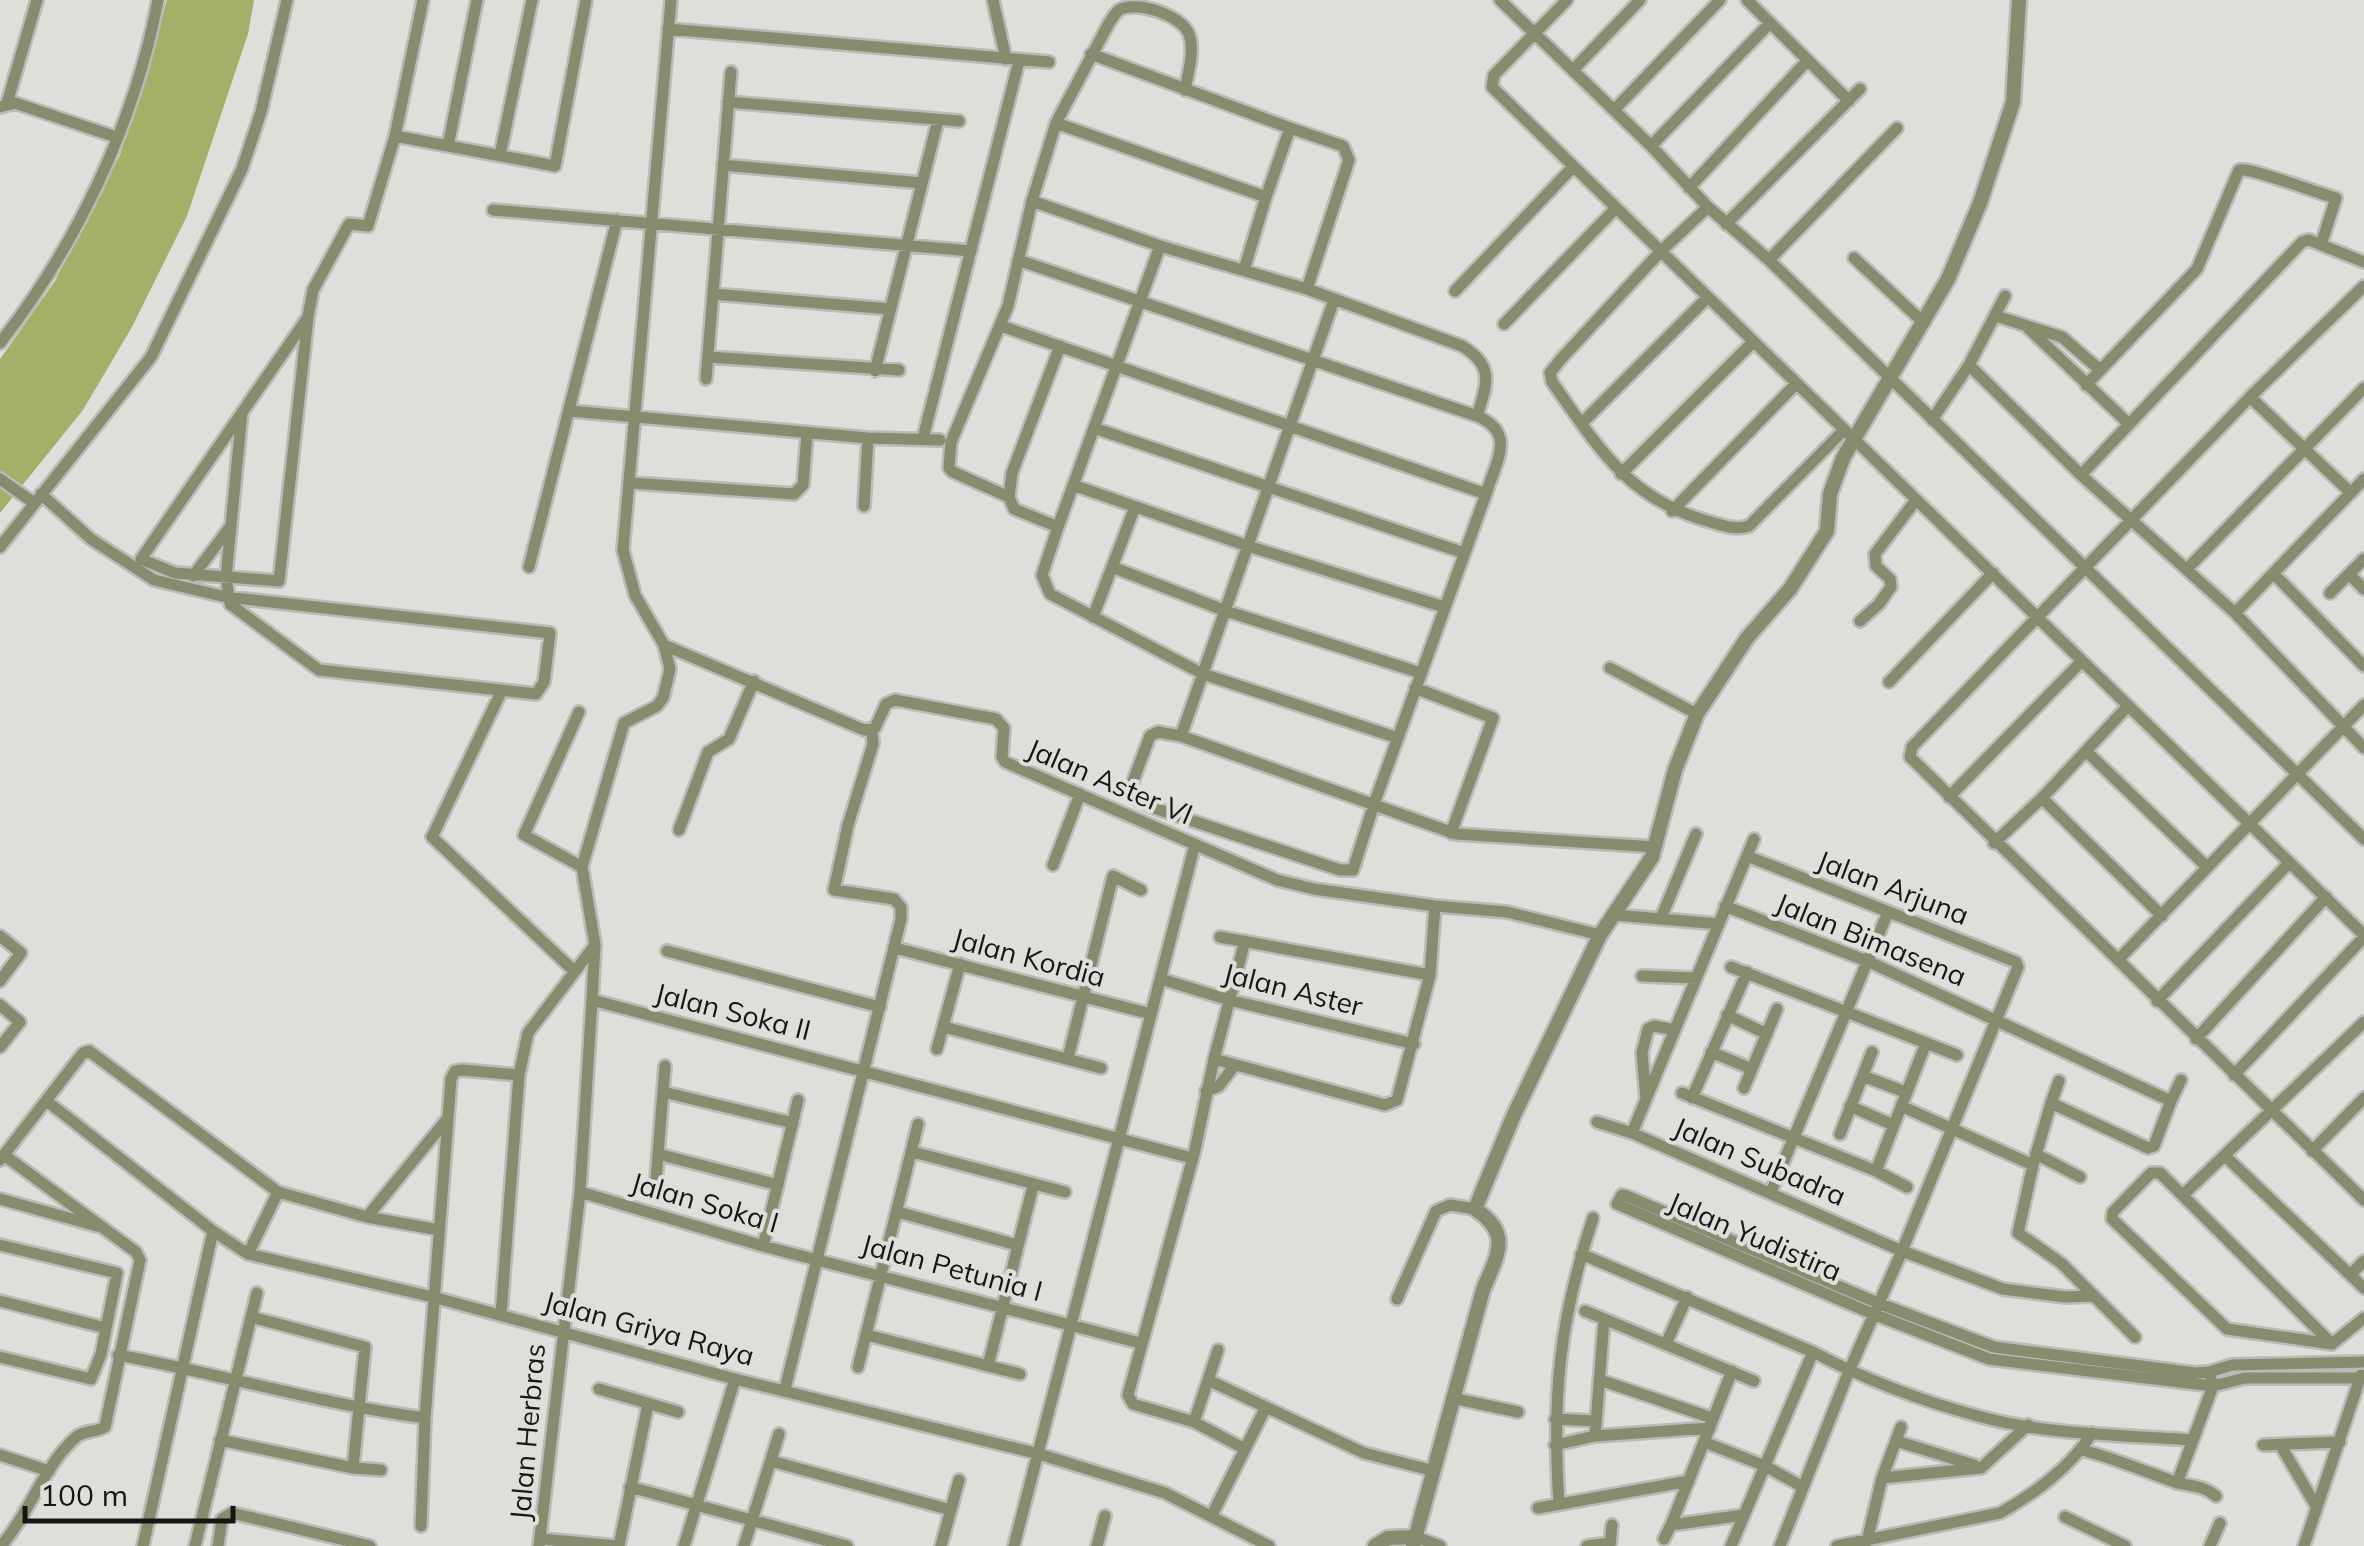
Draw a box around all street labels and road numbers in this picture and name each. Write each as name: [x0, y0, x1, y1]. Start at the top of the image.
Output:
street label: Jalan Aster VI: [1022, 730, 1198, 832]
street label: Jalan Arjuna: [1812, 842, 1974, 932]
street label: Jalan Bimasena: [1771, 885, 1971, 993]
street label: Jalan Kordia: [949, 920, 1109, 994]
street label: Jalan Aster: [1220, 955, 1367, 1023]
street label: Jalan Soka II: [651, 975, 815, 1047]
street label: Jalan Subadra: [1668, 1109, 1852, 1213]
street label: Jalan Soka I: [627, 1164, 783, 1240]
street label: Jalan Yudistira: [1663, 1184, 1847, 1288]
street label: Jalan Petunia I: [857, 1226, 1047, 1308]
street label: Jalan Griya Raya: [540, 1283, 758, 1373]
street label: Jalan Herbras: [502, 1342, 552, 1522]

